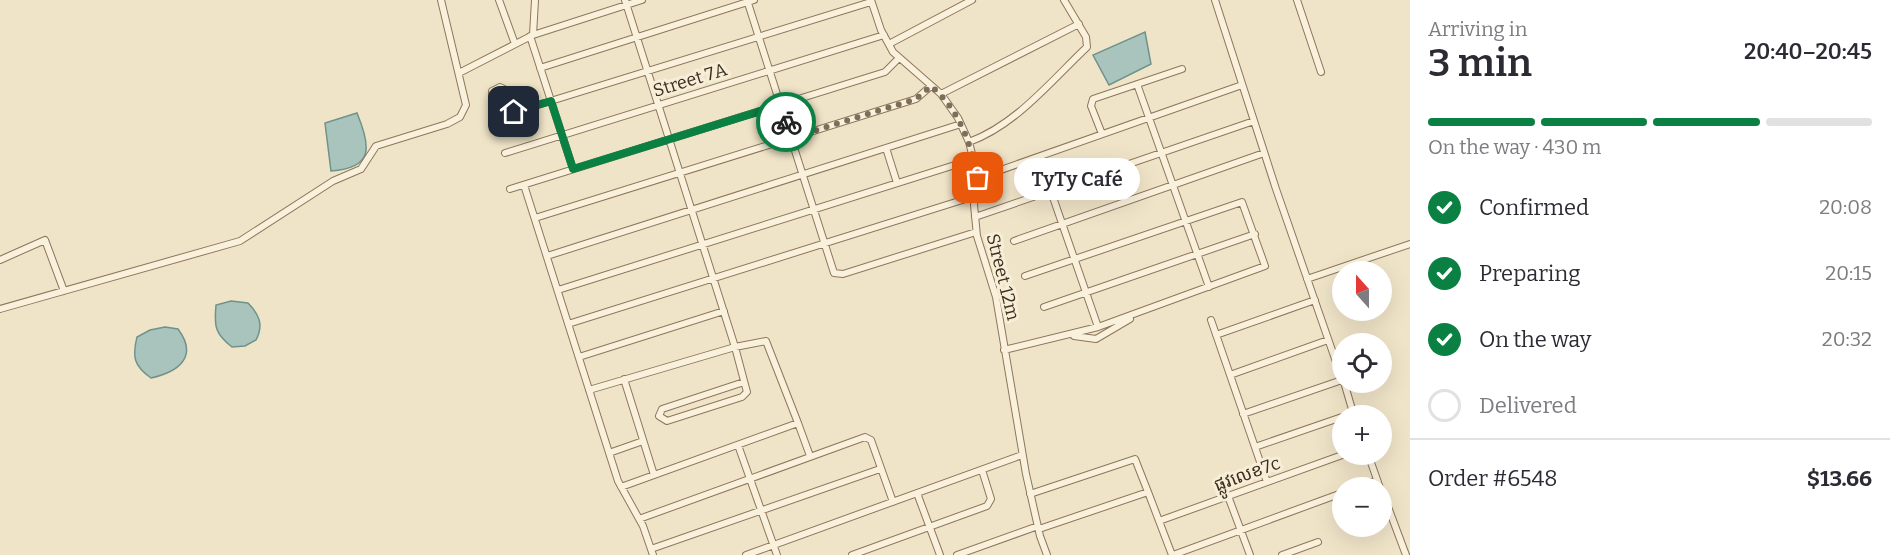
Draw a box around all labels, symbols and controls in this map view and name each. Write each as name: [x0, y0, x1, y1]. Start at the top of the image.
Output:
text: Arriving in: [1428, 17, 1527, 41]
text: 20:40–20:45: [1744, 38, 1872, 65]
text: 3 min: [1428, 40, 1532, 86]
street label: Street 7A: [650, 58, 730, 102]
pin: [488, 86, 539, 137]
courier: [756, 92, 816, 152]
icon: home: [497, 95, 530, 128]
icon: bike: [770, 106, 803, 139]
text: On the way · 430 m: [1428, 135, 1601, 159]
pin: [952, 152, 1003, 203]
callout: TyTy Café: [1014, 157, 1140, 199]
icon: bag: [961, 161, 994, 194]
text: TyTy Café: [1031, 167, 1123, 191]
icon: check: [1428, 191, 1461, 224]
text: Confirmed: [1479, 194, 1589, 221]
text: 20:08: [1819, 195, 1872, 219]
street label: Street 12m: [982, 231, 1024, 323]
icon: check: [1428, 257, 1461, 290]
text: Preparing: [1479, 260, 1581, 287]
north arrow: [1332, 261, 1392, 321]
map controls: [1332, 261, 1392, 537]
text: 20:15: [1825, 261, 1872, 285]
icon: check: [1428, 323, 1461, 356]
text: On the way: [1479, 326, 1591, 353]
text: 20:32: [1822, 327, 1872, 351]
button: locate: [1332, 333, 1392, 393]
text: Delivered: [1479, 392, 1577, 419]
button: +: [1332, 405, 1392, 465]
street label: ផ្លូវលេខ7c: [1211, 452, 1285, 501]
text: Order #6548: [1428, 465, 1558, 492]
text: $13.66: [1807, 465, 1872, 492]
button: −: [1332, 477, 1392, 537]

